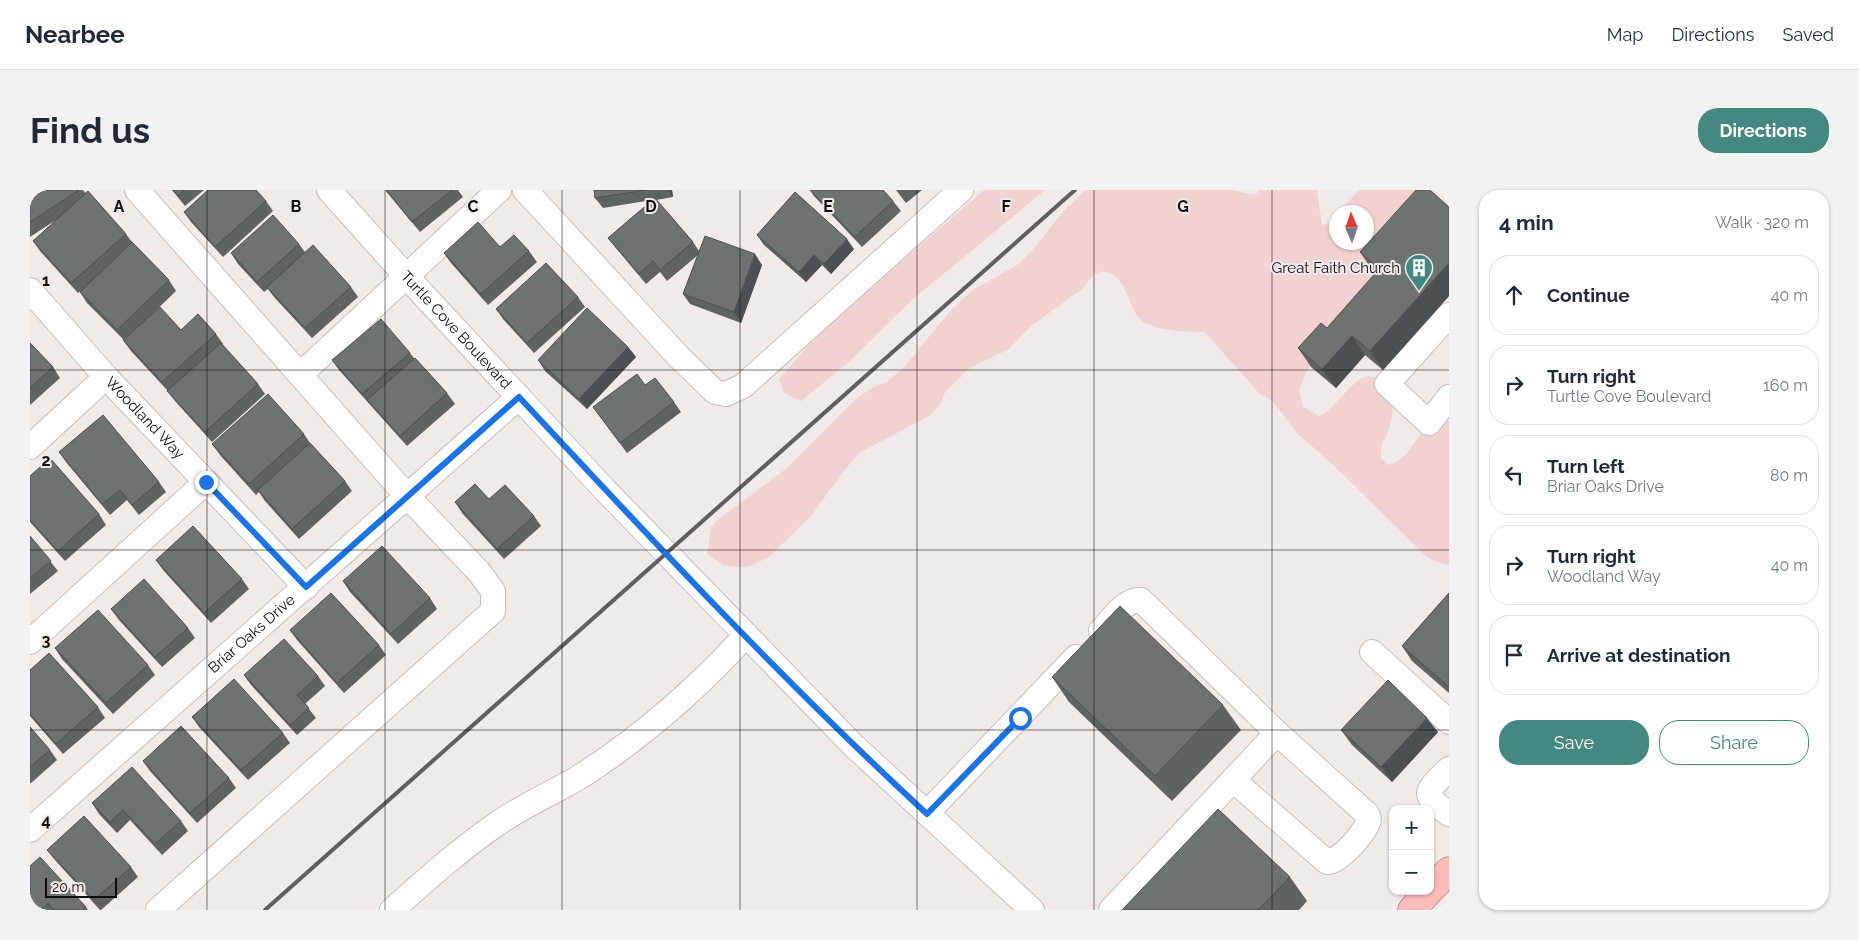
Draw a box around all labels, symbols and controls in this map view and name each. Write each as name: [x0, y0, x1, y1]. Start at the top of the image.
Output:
text: Nearbee: [25, 20, 125, 49]
text: Map: [1607, 24, 1643, 45]
text: Directions: [1671, 24, 1755, 45]
text: Saved: [1783, 24, 1834, 45]
button: Directions: [1698, 108, 1829, 153]
text: Find us: [30, 110, 150, 151]
text: A: [114, 197, 125, 216]
text: B: [291, 197, 302, 216]
text: C: [468, 197, 479, 216]
text: D: [645, 197, 657, 216]
text: E: [823, 197, 833, 216]
text: F: [1001, 197, 1011, 216]
text: G: [1177, 197, 1189, 216]
north arrow: [1329, 205, 1374, 250]
text: 4 min: [1499, 210, 1554, 235]
text: Walk · 320 m: [1715, 213, 1809, 232]
building icon: Great Faith Church: [1404, 253, 1434, 292]
place label: Great Faith Church: [1272, 259, 1400, 277]
street label: Turtle Cove Boulevard: [397, 267, 515, 392]
text: 1: [42, 271, 50, 290]
icon: ahead: [1500, 281, 1528, 309]
text: Continue: [1547, 284, 1630, 306]
text: 40 m: [1771, 286, 1808, 305]
text: Turn right: [1547, 365, 1636, 387]
icon: right: [1500, 371, 1528, 399]
street label: Woodland Way: [102, 373, 188, 463]
text: 160 m: [1763, 376, 1808, 395]
text: Turtle Cove Boulevard: [1547, 387, 1711, 406]
text: 2: [41, 451, 51, 470]
text: Turn left: [1547, 455, 1624, 477]
icon: left: [1500, 461, 1528, 489]
text: 80 m: [1770, 466, 1808, 485]
route end: [195, 471, 218, 494]
text: Briar Oaks Drive: [1547, 477, 1664, 496]
text: Turn right: [1547, 545, 1636, 567]
icon: right: [1500, 551, 1528, 579]
text: 40 m: [1771, 556, 1808, 575]
text: Woodland Way: [1547, 567, 1661, 586]
street label: Briar Oaks Drive: [205, 591, 299, 677]
text: 3: [42, 631, 51, 650]
icon: arrive: [1500, 641, 1528, 669]
text: Arrive at destination: [1547, 644, 1731, 666]
route start: [1009, 707, 1032, 730]
button: Save: [1499, 720, 1649, 765]
button: Share: [1659, 720, 1809, 765]
map controls: [1389, 805, 1434, 895]
button: +: [1389, 805, 1434, 850]
text: 4: [41, 811, 51, 830]
button: −: [1389, 850, 1434, 895]
scale bar: [45, 875, 118, 898]
text: 20 m: [52, 879, 84, 895]

